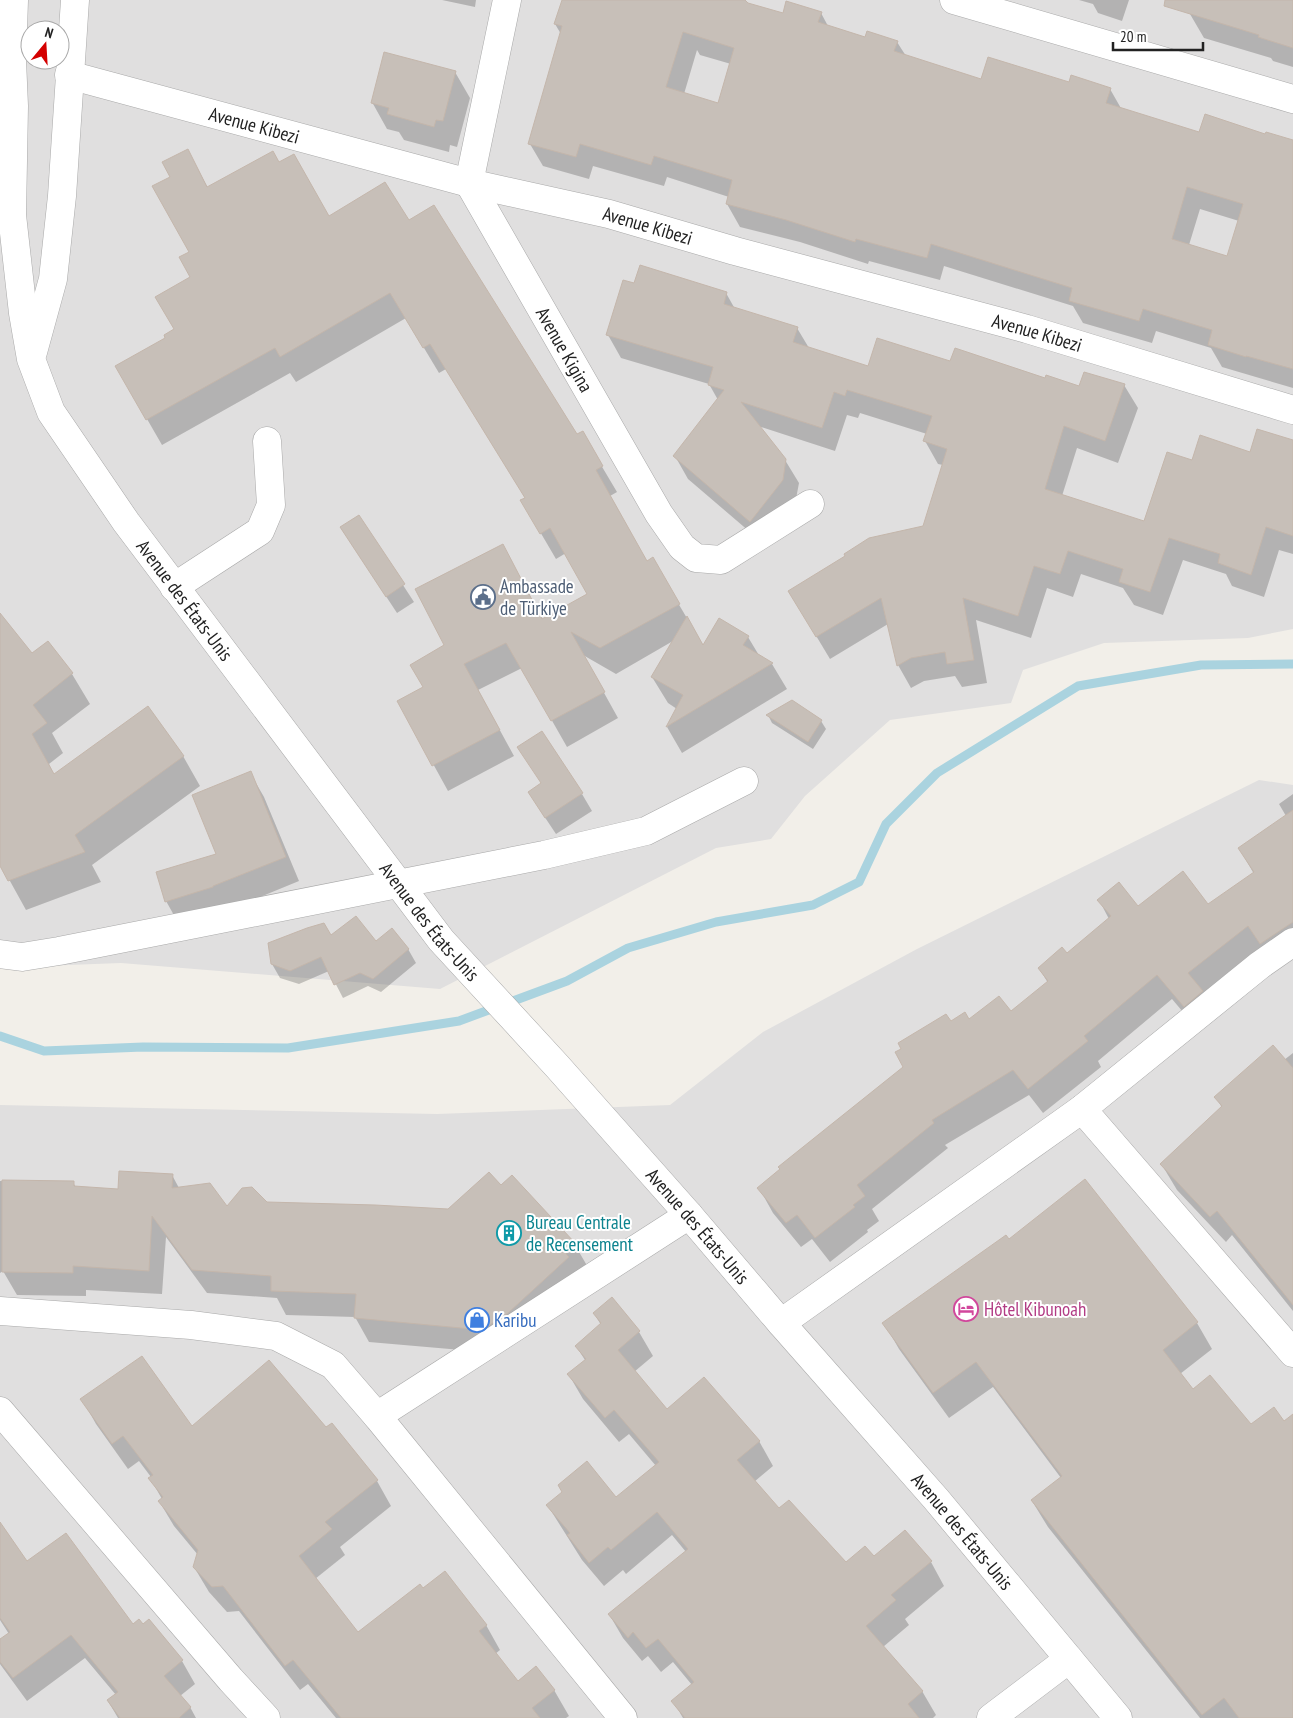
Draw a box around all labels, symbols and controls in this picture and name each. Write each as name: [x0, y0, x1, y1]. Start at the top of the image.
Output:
north arrow: [20, 20, 70, 70]
scale bar: [1113, 20, 1203, 52]
text: N: [43, 23, 55, 42]
text: 20 m: [1120, 27, 1146, 46]
street label: Avenue Kibezi: [207, 101, 302, 149]
street label: Avenue Kibezi: [601, 201, 695, 250]
street label: Avenue Kigina: [531, 303, 598, 396]
street label: Avenue Kibezi: [990, 308, 1085, 357]
street label: Avenue des États-Unis: [131, 535, 238, 666]
place label: Ambassade de Türkiye: [500, 574, 574, 620]
public building icon: Ambassade de Türkiye: [470, 584, 496, 610]
street label: Avenue des États-Unis: [375, 857, 485, 986]
street label: Avenue des États-Unis: [641, 1163, 755, 1289]
place label: Bureau Centrale de Recensement: [526, 1210, 634, 1256]
building icon: Bureau Centrale de Recensement: [496, 1220, 522, 1246]
hotel icon: Hôtel Kibunoah: [953, 1296, 979, 1322]
place label: Hôtel Kibunoah: [984, 1297, 1086, 1321]
shop icon: Karibu: [464, 1307, 490, 1333]
place label: Karibu: [494, 1308, 536, 1332]
street label: Avenue des États-Unis: [906, 1468, 1018, 1595]

